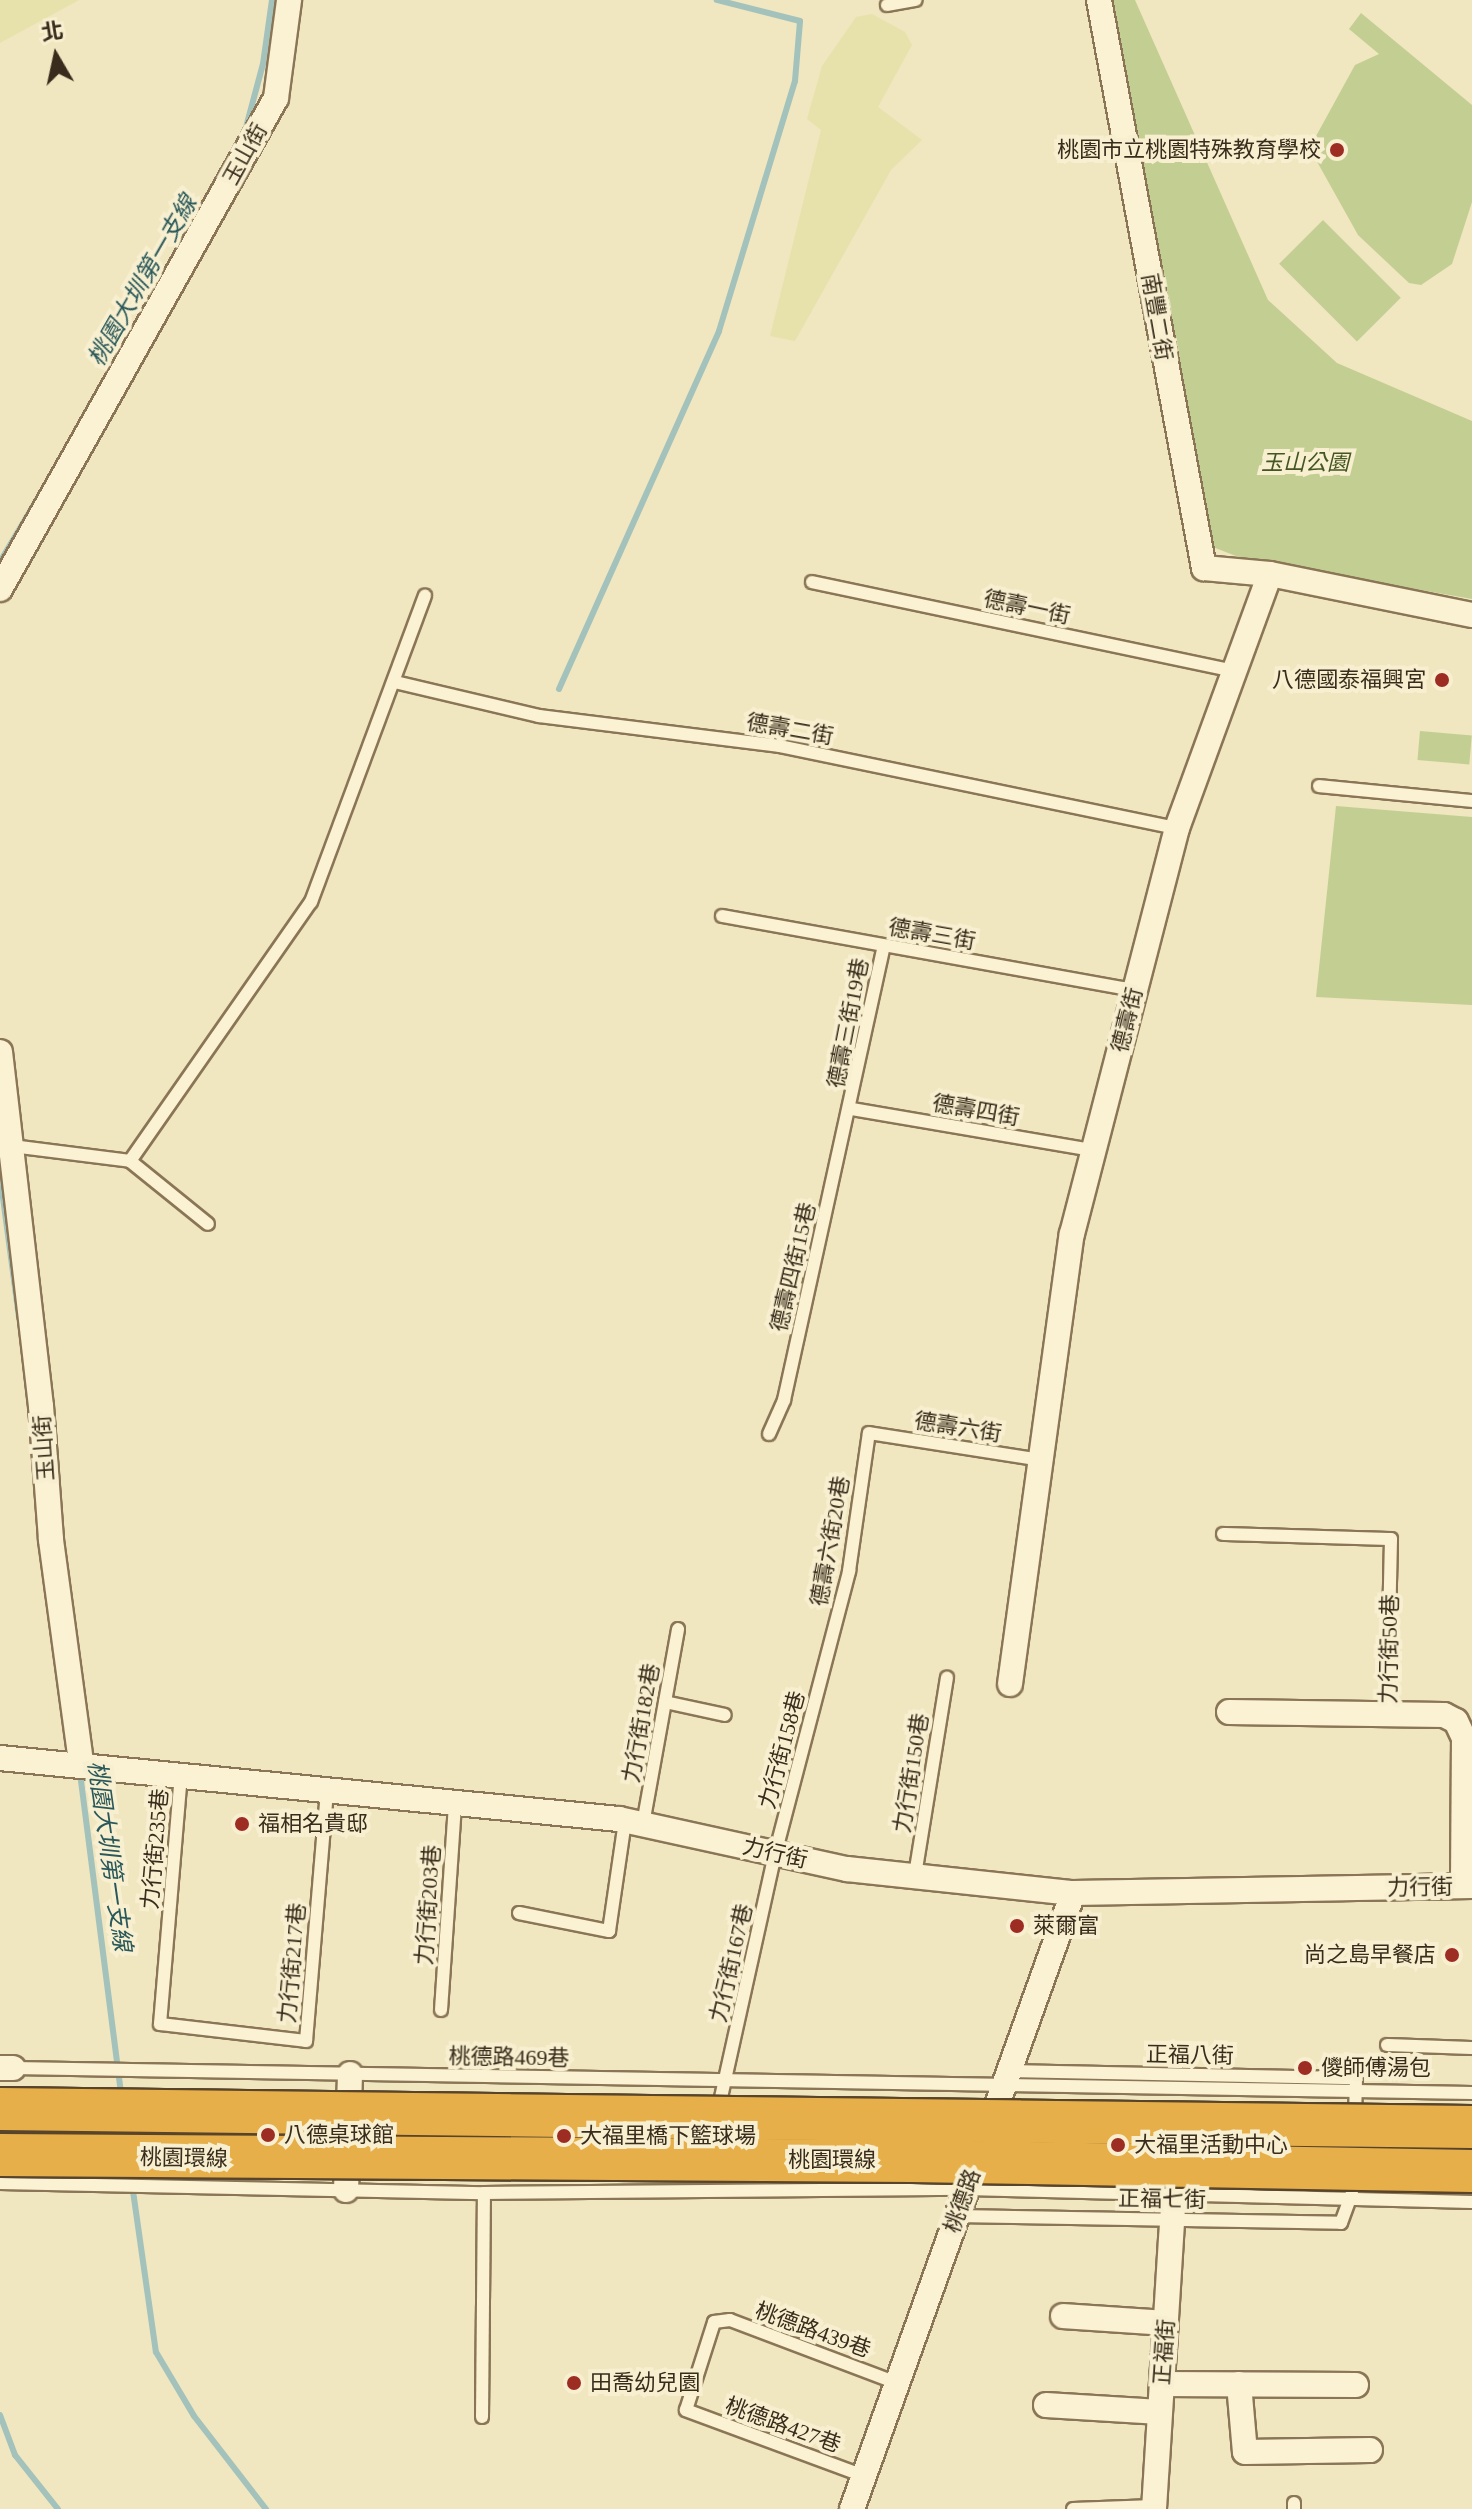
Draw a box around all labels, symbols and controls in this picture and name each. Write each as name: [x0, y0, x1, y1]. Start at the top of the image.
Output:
north arrow: [16, 16, 96, 96]
text: 北: [39, 18, 65, 46]
street label: 玉山街: [217, 119, 273, 189]
place label: 桃園市立桃園特殊教育學校: [1057, 137, 1321, 163]
marker: 桃園市立桃園特殊教育學校: [1328, 141, 1346, 159]
water label: 桃園大圳第一支線: [83, 191, 203, 371]
street label: 南豐二街: [1136, 271, 1178, 363]
park label: 玉山公園: [1261, 450, 1349, 476]
street label: 德壽一街: [981, 585, 1073, 629]
place label: 八德國泰福興宮: [1272, 667, 1426, 693]
marker: 八德國泰福興宮: [1433, 671, 1451, 689]
street label: 德壽二街: [744, 708, 836, 750]
street label: 德壽三街: [886, 913, 978, 955]
street label: 德壽三街19巷: [822, 956, 874, 1090]
street label: 德壽街: [1106, 985, 1148, 1055]
street label: 德壽四街: [930, 1089, 1022, 1131]
street label: 德壽四街15巷: [765, 1200, 821, 1334]
street label: 德壽六街: [912, 1407, 1004, 1447]
street label: 玉山街: [29, 1414, 59, 1482]
street label: 德壽六街20巷: [806, 1474, 854, 1608]
street label: 力行街50巷: [1375, 1594, 1403, 1704]
street label: 力行街182巷: [617, 1661, 665, 1785]
street label: 力行街158巷: [754, 1688, 810, 1812]
street label: 力行街150巷: [888, 1711, 934, 1835]
water label: 桃園大圳第一支線: [81, 1759, 137, 1953]
street label: 力行街235巷: [137, 1788, 173, 1910]
place label: 福相名貴邸: [258, 1811, 368, 1837]
marker: 福相名貴邸: [233, 1815, 251, 1833]
street label: 力行街: [740, 1833, 810, 1873]
street label: 力行街203巷: [411, 1844, 445, 1966]
street label: 力行街: [1387, 1873, 1453, 1901]
street label: 力行街167巷: [705, 1901, 757, 2025]
street label: 力行街217巷: [274, 1902, 310, 2024]
place label: 萊爾富: [1033, 1913, 1099, 1939]
marker: 萊爾富: [1008, 1917, 1026, 1935]
place label: 尚之島早餐店: [1304, 1942, 1436, 1968]
marker: 尚之島早餐店: [1443, 1946, 1461, 1964]
street label: 正福八街: [1146, 2041, 1234, 2069]
street label: 桃德路469巷: [448, 2043, 570, 2071]
place label: 儍師傅湯包: [1321, 2055, 1431, 2081]
marker: 儍師傅湯包: [1296, 2059, 1314, 2077]
place label: 八德桌球館: [284, 2122, 394, 2148]
place label: 大福里橋下籃球場: [580, 2123, 756, 2149]
marker: 八德桌球館: [259, 2126, 277, 2144]
marker: 大福里橋下籃球場: [555, 2127, 573, 2145]
place label: 大福里活動中心: [1134, 2132, 1288, 2158]
marker: 大福里活動中心: [1109, 2136, 1127, 2154]
street label: 桃園環線: [140, 2144, 228, 2172]
street label: 桃園環線: [788, 2147, 876, 2173]
street label: 桃德路: [938, 2165, 986, 2237]
street label: 正福七街: [1118, 2185, 1206, 2213]
street label: 桃德路439巷: [752, 2297, 874, 2363]
street label: 正福街: [1149, 2318, 1179, 2386]
place label: 田喬幼兒園: [590, 2370, 700, 2396]
marker: 田喬幼兒園: [565, 2374, 583, 2392]
street label: 桃德路427巷: [722, 2392, 844, 2458]

